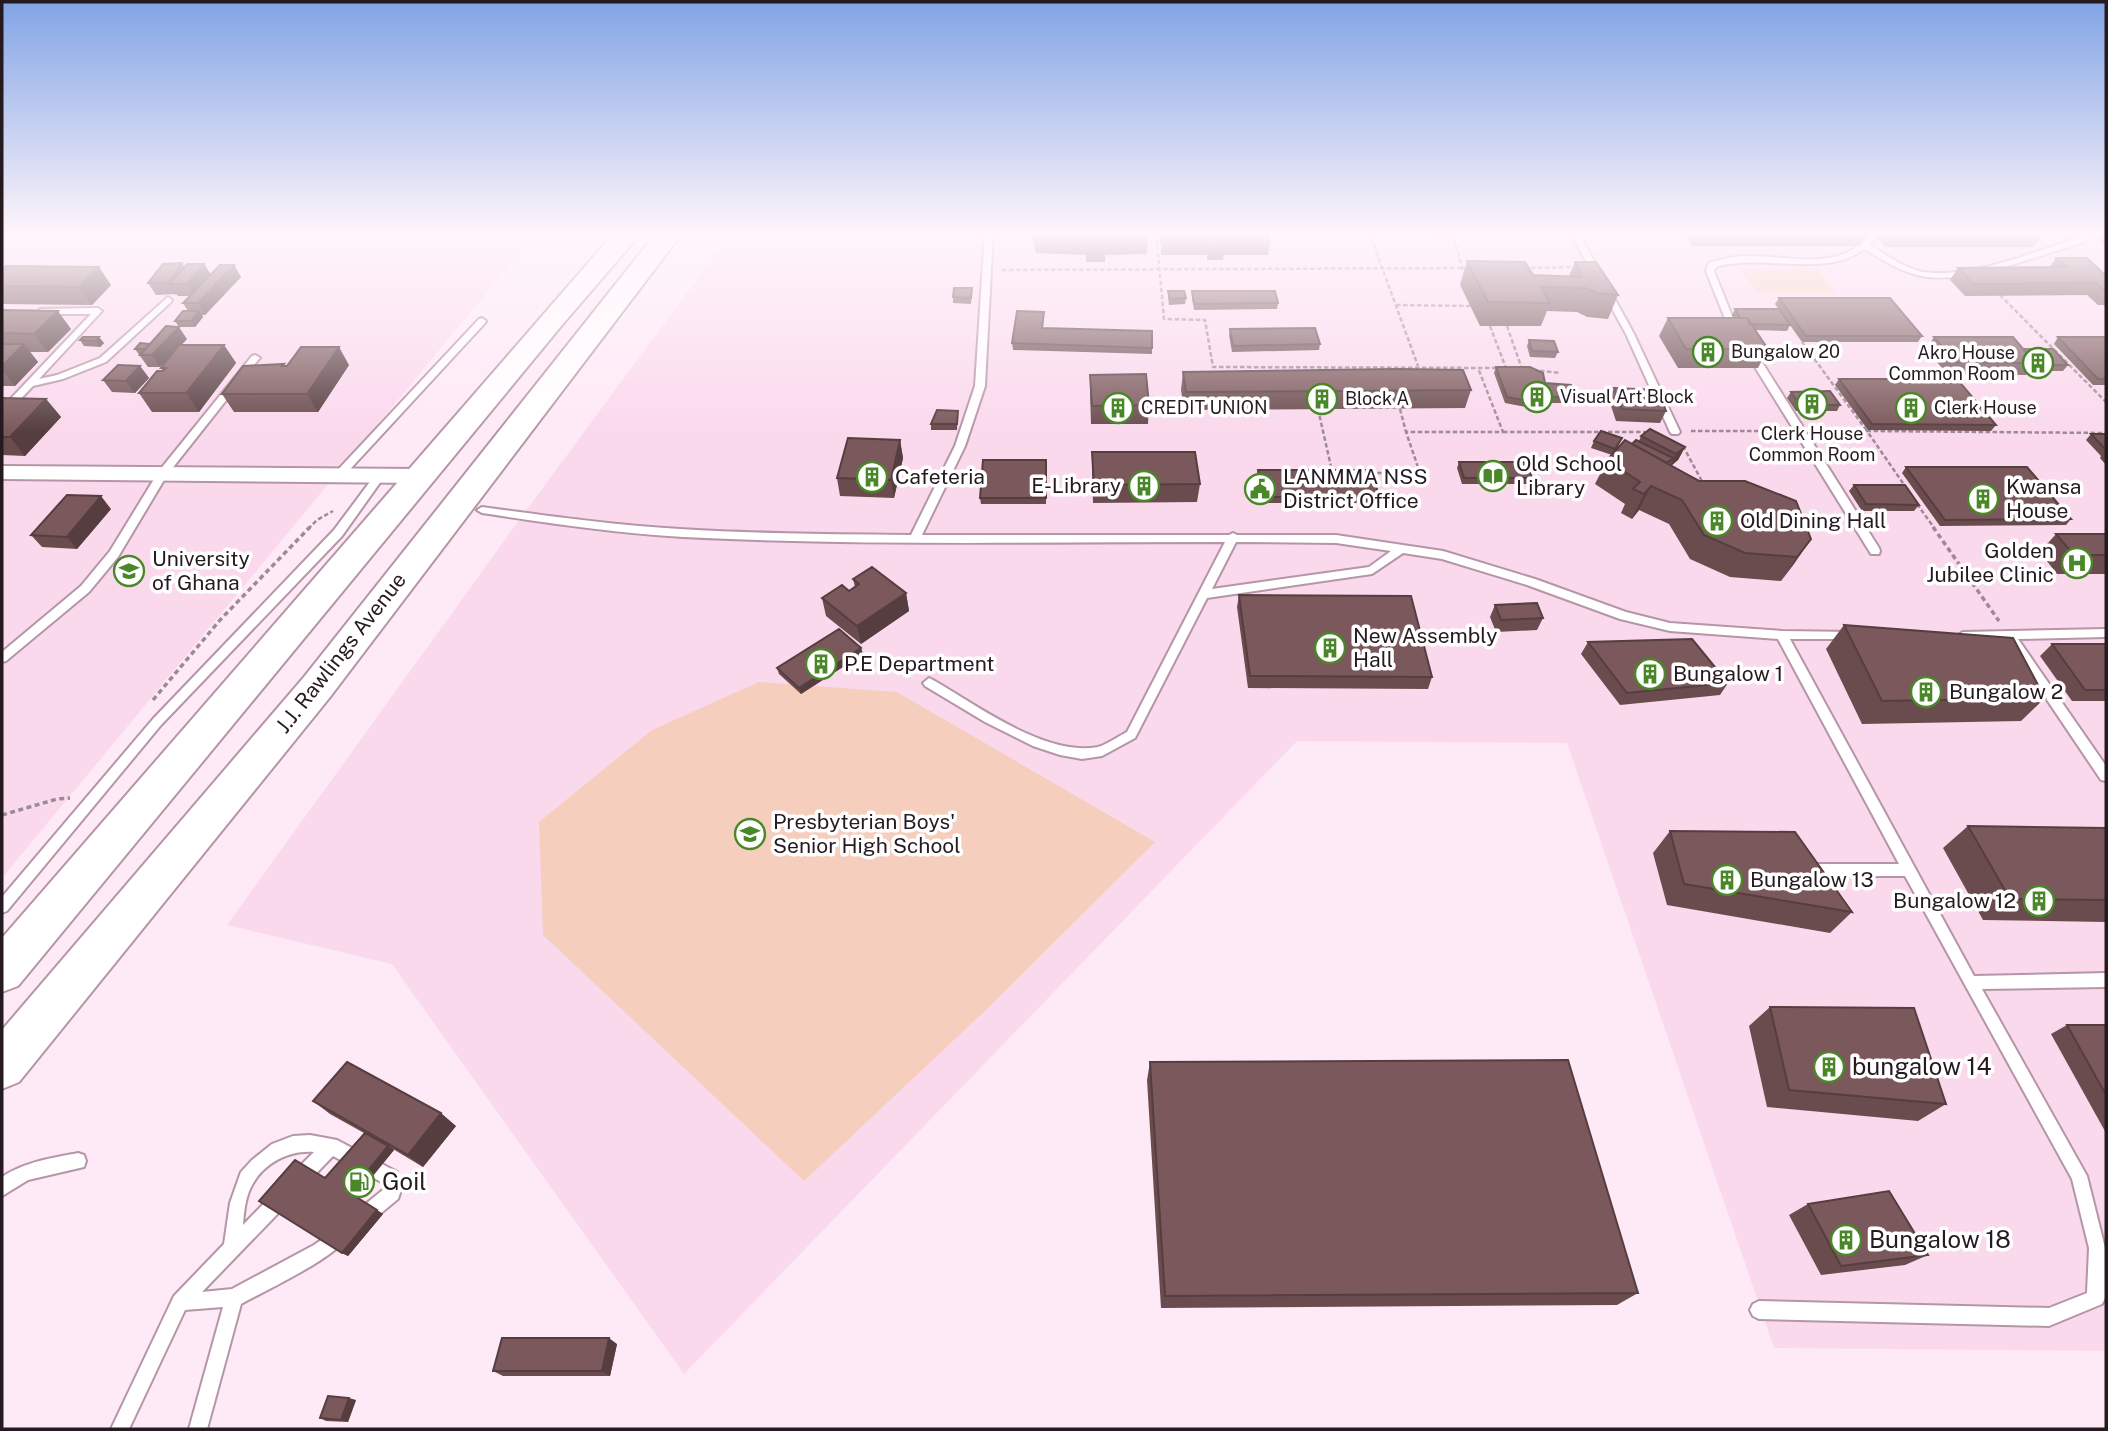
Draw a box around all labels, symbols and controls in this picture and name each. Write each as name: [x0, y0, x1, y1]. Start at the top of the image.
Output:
building icon: Bungalow 20: [1691, 335, 1725, 369]
place label: Bungalow 20: [1731, 341, 1840, 362]
place label: Akro House Common Room: [1889, 342, 2015, 384]
building icon: Akro House Common Room: [2021, 346, 2055, 380]
building icon: Visual Art Block: [1520, 380, 1554, 414]
building icon: Block A: [1305, 382, 1339, 416]
place label: Visual Art Block: [1560, 386, 1694, 407]
building icon: Clerk House Common Room: [1795, 387, 1829, 421]
place label: Block A: [1345, 388, 1409, 409]
building icon: CREDIT UNION: [1101, 391, 1135, 425]
building icon: Clerk House: [1894, 391, 1928, 425]
place label: CREDIT UNION: [1141, 397, 1268, 418]
place label: Clerk House: [1934, 397, 2037, 418]
place label: Clerk House Common Room: [1749, 423, 1875, 465]
place label: Old School Library: [1516, 451, 1622, 500]
library icon: Old School Library: [1476, 459, 1510, 493]
building icon: Cafeteria: [855, 460, 889, 494]
place label: Cafeteria: [895, 464, 985, 489]
place label: LANMMA NSS District Office: [1283, 464, 1428, 513]
building icon: E-Library: [1127, 469, 1161, 503]
public building icon: LANMMA NSS District Office: [1243, 472, 1277, 506]
place label: E-Library: [1031, 473, 1121, 498]
place label: Kwansa House: [2006, 474, 2082, 523]
building icon: Kwansa House: [1966, 482, 2000, 516]
building icon: Old Dining Hall: [1700, 504, 1734, 538]
place label: Old Dining Hall: [1740, 508, 1886, 533]
place label: Golden Jubilee Clinic: [1926, 538, 2054, 587]
place label: University of Ghana: [152, 546, 250, 595]
hospital icon: Golden Jubilee Clinic: [2060, 546, 2094, 580]
school or university icon: University of Ghana: [112, 554, 146, 588]
street label: J.J. Rawlings Avenue: [270, 568, 411, 738]
place label: New Assembly Hall: [1353, 623, 1497, 672]
building icon: New Assembly Hall: [1313, 631, 1347, 665]
building icon: P.E Department: [804, 647, 838, 681]
place label: P.E Department: [844, 651, 995, 676]
building icon: Bungalow 1: [1633, 657, 1667, 691]
place label: Bungalow 1: [1673, 661, 1783, 686]
building icon: Bungalow 2: [1909, 675, 1943, 709]
place label: Bungalow 2: [1949, 679, 2063, 704]
place label: Presbyterian Boys' Senior High School: [773, 809, 961, 858]
school or university icon: Presbyterian Boys' Senior High School: [733, 817, 767, 851]
building icon: Bungalow 13: [1710, 863, 1744, 897]
place label: Bungalow 13: [1750, 867, 1874, 892]
building icon: Bungalow 12: [2022, 884, 2056, 918]
place label: Bungalow 12: [1893, 888, 2016, 913]
building icon: bungalow 14: [1812, 1050, 1846, 1084]
place label: bungalow 14: [1852, 1052, 1991, 1080]
fuel station icon: Goil: [342, 1165, 376, 1199]
place label: Goil: [382, 1167, 427, 1195]
building icon: Bungalow 18: [1829, 1223, 1863, 1257]
place label: Bungalow 18: [1869, 1225, 2011, 1253]

